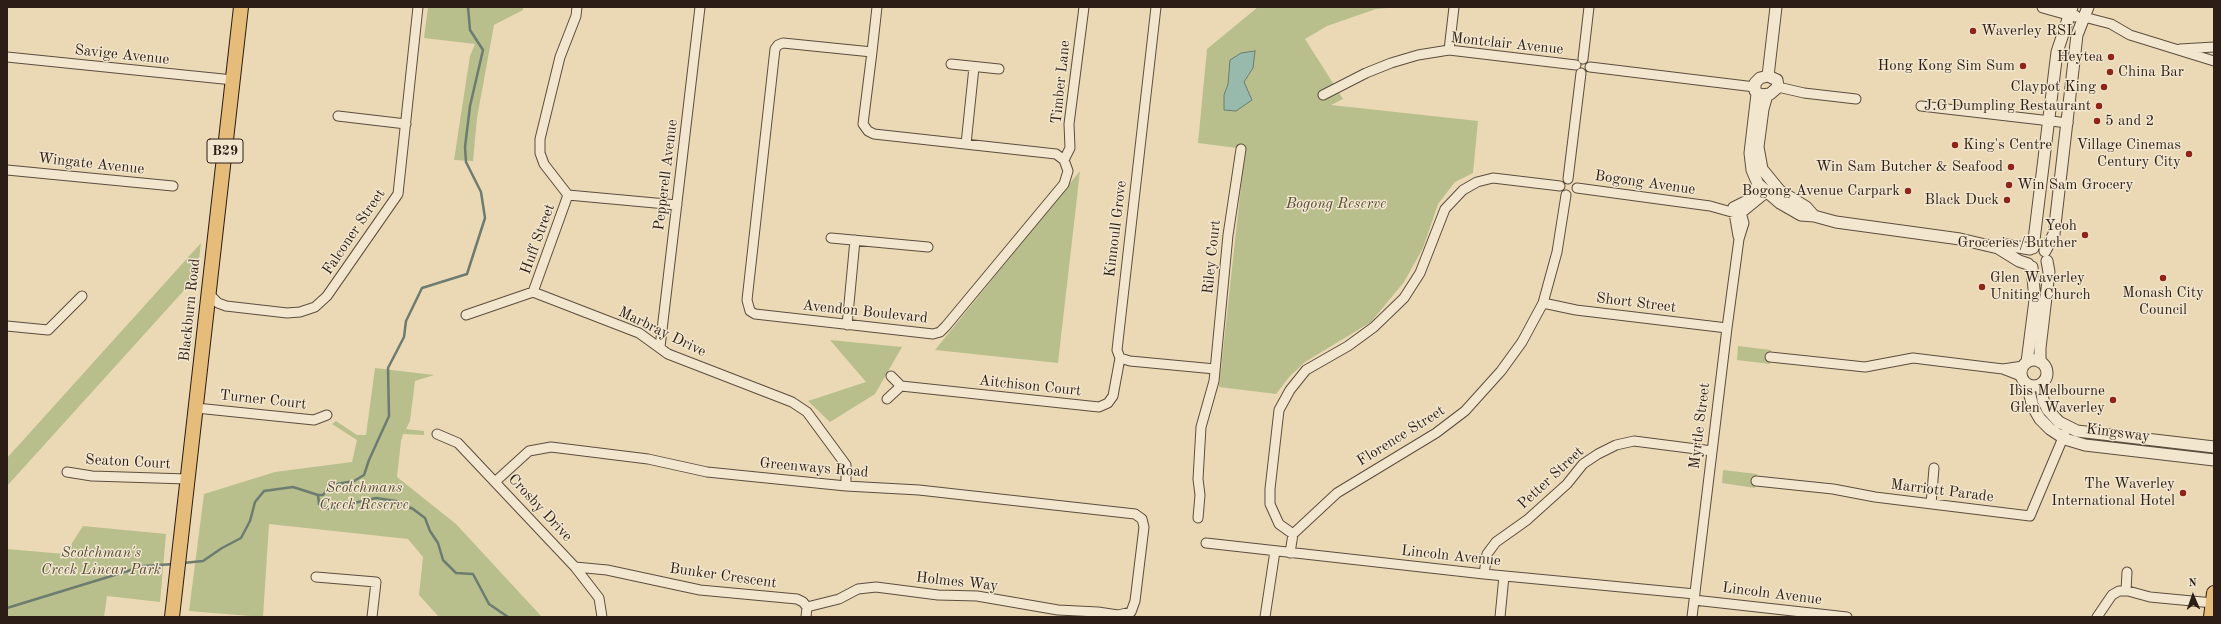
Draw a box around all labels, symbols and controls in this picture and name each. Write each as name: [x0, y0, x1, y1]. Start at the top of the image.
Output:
place label: Waverley RSL: [1981, 22, 2076, 40]
marker: Waverley RSL: [1968, 26, 1978, 36]
street label: Montclair Avenue: [1450, 29, 1564, 59]
street label: Timber Lane: [1048, 39, 1074, 125]
street label: Savige Avenue: [74, 41, 170, 69]
place label: Heytea: [2057, 48, 2103, 66]
marker: Heytea: [2106, 52, 2116, 62]
place label: Hong Kong Sim Sum: [1877, 57, 2015, 75]
marker: Hong Kong Sim Sum: [2018, 61, 2028, 71]
place label: China Bar: [2118, 63, 2184, 81]
marker: China Bar: [2105, 67, 2115, 77]
place label: Claypot King: [2011, 78, 2096, 96]
marker: Claypot King: [2099, 82, 2109, 92]
place label: J.G Dumpling Restaurant: [1924, 97, 2091, 115]
marker: J.G Dumpling Restaurant: [2094, 101, 2104, 111]
place label: 5 and 2: [2105, 112, 2154, 130]
marker: 5 and 2: [2092, 116, 2102, 126]
street label: Pepperell Avenue: [650, 118, 682, 232]
place label: King's Centre: [1963, 136, 2052, 154]
place label: Village Cinemas Century City: [2076, 136, 2181, 171]
road number: B29: [207, 139, 243, 163]
marker: King's Centre: [1950, 140, 1960, 150]
street label: Wingate Avenue: [37, 149, 145, 179]
marker: Village Cinemas Century City: [2184, 149, 2194, 159]
place label: Win Sam Butcher & Seafood: [1816, 158, 2003, 176]
marker: Win Sam Butcher & Seafood: [2006, 162, 2016, 172]
street label: Bogong Avenue: [1594, 167, 1696, 199]
place label: Win Sam Grocery: [2017, 176, 2133, 194]
street label: Kinnoull Grove: [1101, 180, 1131, 278]
marker: Win Sam Grocery: [2004, 180, 2014, 190]
place label: Bogong Avenue Carpark: [1742, 182, 1900, 200]
street label: Falconer Street: [319, 186, 389, 278]
marker: Bogong Avenue Carpark: [1903, 186, 1913, 196]
place label: Black Duck: [1925, 191, 1999, 209]
park label: Bogong Reserve: [1286, 195, 1386, 213]
marker: Black Duck: [2002, 195, 2012, 205]
street label: Huff Street: [517, 201, 559, 277]
place label: Yeoh Groceries/Butcher: [1957, 217, 2077, 252]
street label: Riley Court: [1199, 219, 1225, 295]
marker: Yeoh Groceries/Butcher: [2080, 230, 2090, 240]
street label: Blackburn Road: [176, 257, 204, 363]
place label: Glen Waverley Uniting Church: [1990, 269, 2091, 304]
marker: Monash City Council: [2158, 273, 2168, 283]
marker: Glen Waverley Uniting Church: [1977, 282, 1987, 292]
place label: Monash City Council: [2122, 284, 2204, 319]
street label: Short Street: [1595, 289, 1677, 317]
street label: Avendon Boulevard: [801, 296, 929, 328]
street label: Marbray Drive: [615, 303, 709, 361]
street label: Aitchison Court: [978, 372, 1082, 400]
street label: Myrtle Street: [1686, 382, 1714, 470]
place label: Ibis Melbourne Glen Waverley: [2009, 382, 2105, 417]
street label: Turner Court: [219, 386, 307, 414]
marker: Ibis Melbourne Glen Waverley: [2108, 395, 2118, 405]
street label: Florence Street: [1354, 402, 1448, 470]
street label: Kingsway: [2085, 420, 2151, 446]
street label: Petter Street: [1514, 443, 1588, 513]
street label: Seaton Court: [85, 451, 171, 473]
street label: Greenways Road: [759, 454, 869, 482]
street label: Crosby Drive: [504, 470, 576, 546]
place label: The Waverley International Hotel: [2051, 475, 2175, 510]
street label: Marriott Parade: [1889, 476, 1995, 506]
park label: Scotchmans Creek Reserve: [319, 479, 409, 514]
marker: The Waverley International Hotel: [2178, 488, 2188, 498]
street label: Lincoln Avenue: [1400, 542, 1502, 570]
park label: Scotchman's Creek Linear Park: [41, 544, 161, 579]
street label: Bunker Crescent: [668, 560, 778, 592]
street label: Holmes Way: [915, 569, 999, 595]
north arrow: [2173, 576, 2213, 616]
text: N: [2188, 578, 2197, 589]
street label: Lincoln Avenue: [1721, 579, 1823, 609]

